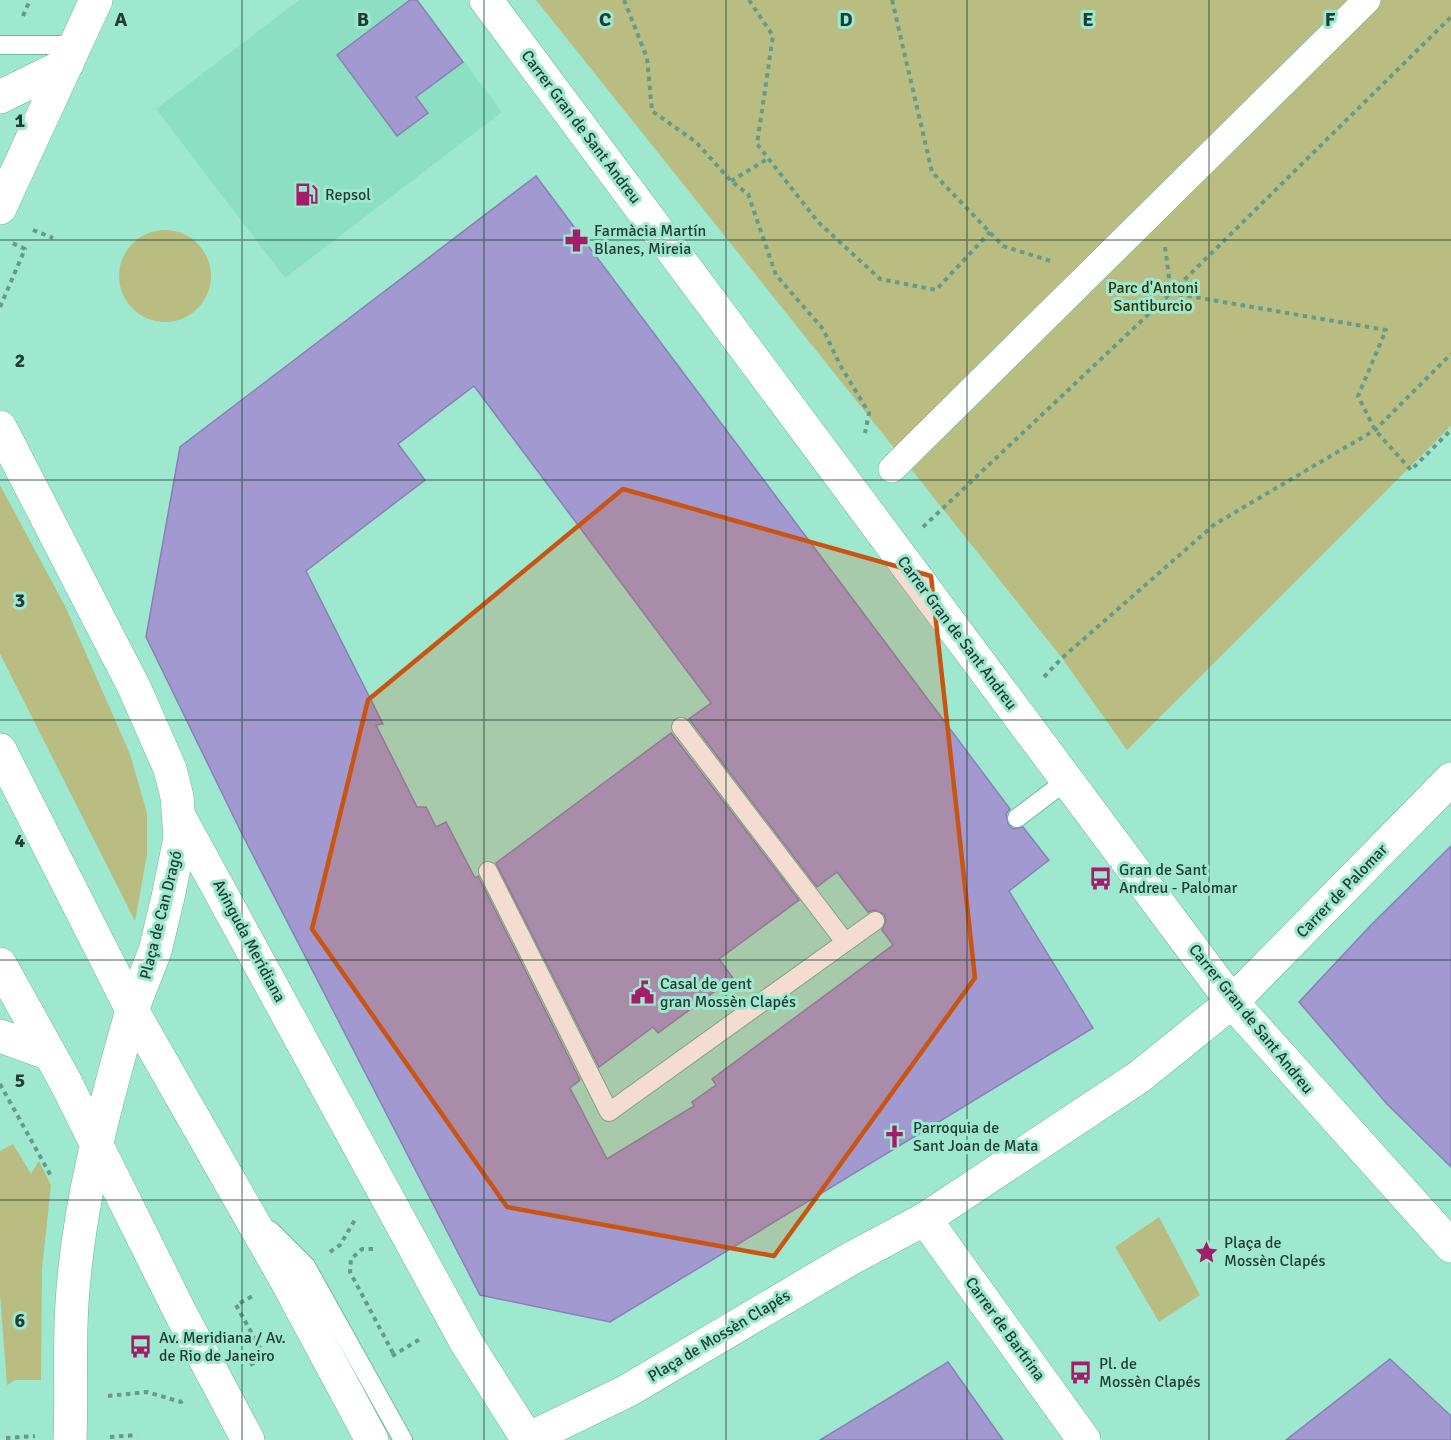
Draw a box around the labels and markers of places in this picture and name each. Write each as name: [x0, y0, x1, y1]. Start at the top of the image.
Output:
fuel station icon: Repsol: [294, 182, 320, 208]
place label: Repsol: [325, 185, 371, 205]
place label: Farmàcia Martín Blanes, Mireia: [594, 221, 706, 259]
pharmacy icon: Farmàcia Martín Blanes, Mireia: [563, 227, 589, 253]
place label: Gran de Sant Andreu - Palomar: [1119, 860, 1238, 898]
bus stop icon: Gran de Sant Andreu - Palomar: [1088, 866, 1114, 892]
place label: Casal de gent gran Mossèn Clapés: [660, 974, 796, 1012]
public building icon: Casal de gent gran Mossèn Clapés: [629, 980, 655, 1006]
place label: Parroquia de Sant Joan de Mata: [913, 1118, 1038, 1156]
church icon: Parroquia de Sant Joan de Mata: [882, 1124, 908, 1150]
place label: Plaça de Mossèn Clapés: [1224, 1233, 1325, 1271]
place icon: Plaça de Mossèn Clapés: [1193, 1239, 1219, 1265]
place label: Av. Meridiana / Av. de Rio de Janeiro: [159, 1328, 286, 1366]
bus stop icon: Av. Meridiana / Av. de Rio de Janeiro: [128, 1334, 154, 1360]
place label: Pl. de Mossèn Clapés: [1099, 1354, 1200, 1392]
bus stop icon: Pl. de Mossèn Clapés: [1068, 1360, 1094, 1386]

